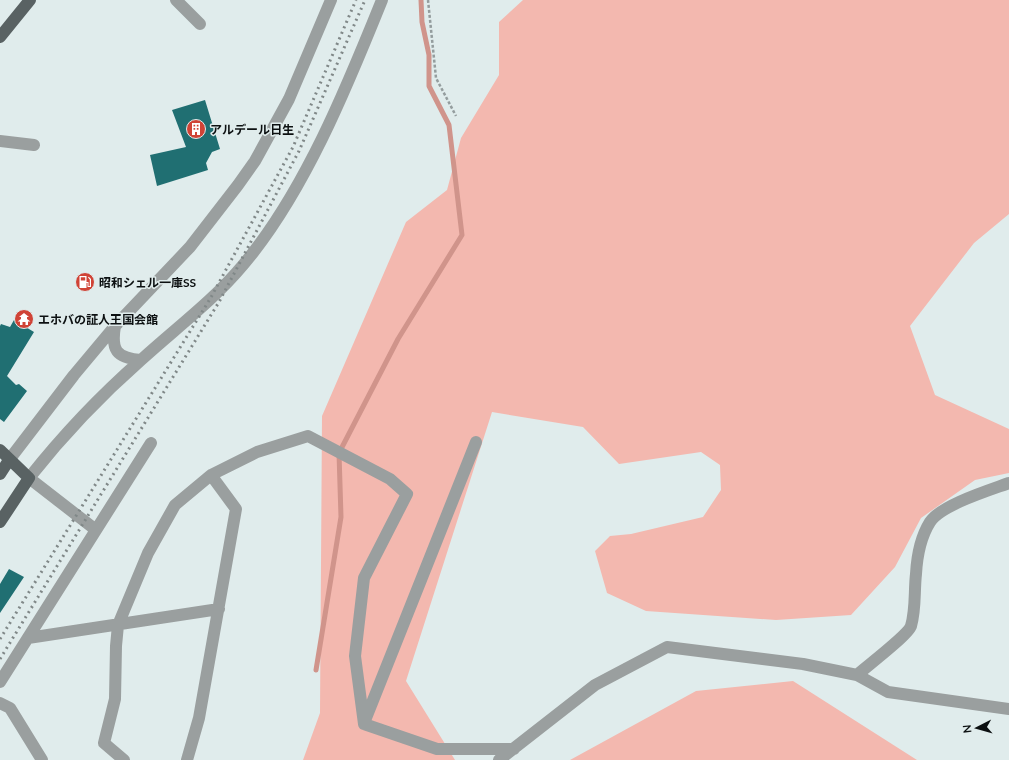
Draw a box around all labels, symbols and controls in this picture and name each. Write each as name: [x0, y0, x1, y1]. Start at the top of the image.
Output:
building icon: アルデール日生: [185, 118, 207, 140]
place label: アルデール日生: [210, 122, 294, 137]
fuel station icon: 昭和シェル一庫SS: [74, 271, 96, 293]
place label: 昭和シェル一庫SS: [99, 275, 197, 290]
temple icon: エホバの証人王国会館: [13, 308, 35, 330]
place label: エホバの証人王国会館: [38, 312, 158, 327]
north arrow: [957, 708, 997, 748]
text: N: [960, 724, 973, 734]

